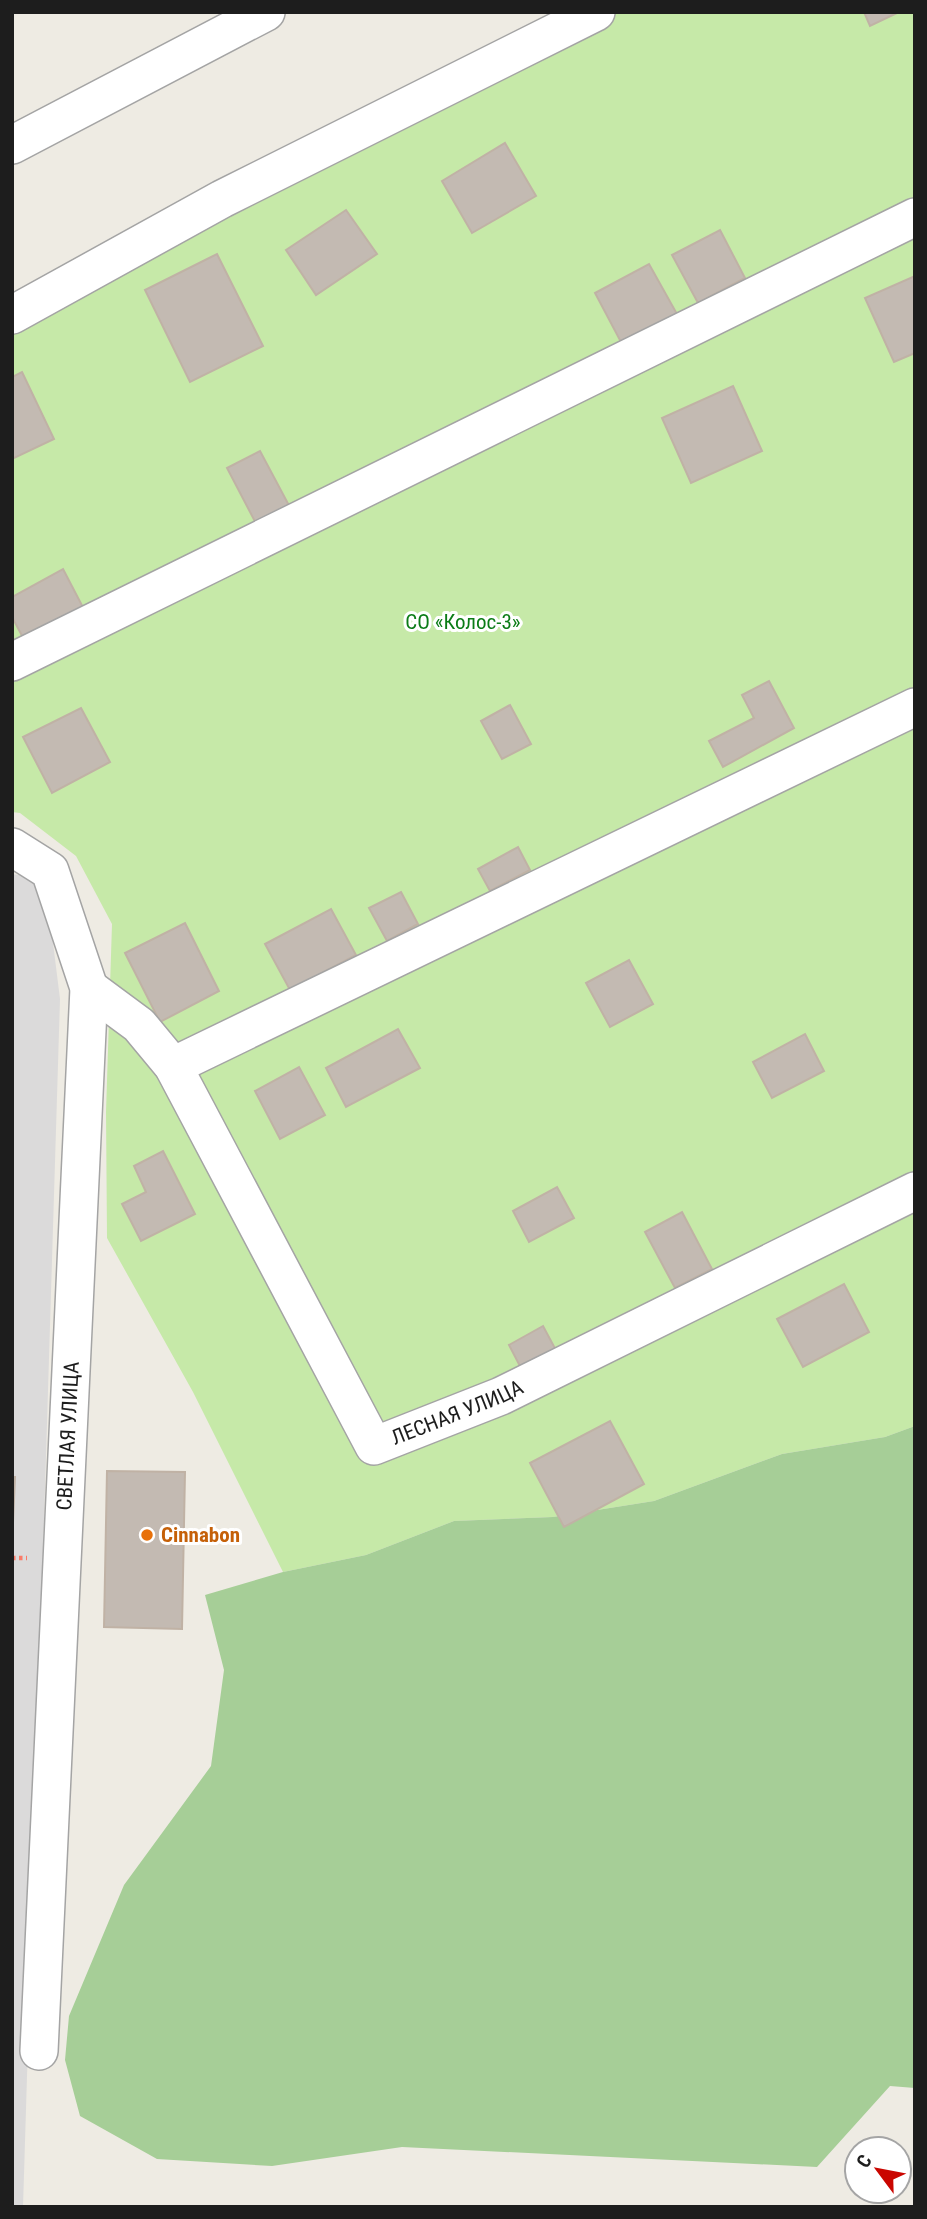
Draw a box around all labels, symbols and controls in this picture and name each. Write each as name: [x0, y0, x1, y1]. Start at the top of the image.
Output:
park label: СО «Колос-3»: [405, 610, 521, 634]
street label: СВЕТЛАЯ УЛИЦА: [52, 1361, 84, 1511]
street label: ЛЕСНАЯ УЛИЦА: [388, 1375, 527, 1450]
place label: Cinnabon: [161, 1523, 240, 1547]
marker: Cinnabon: [139, 1527, 155, 1543]
north arrow: [843, 2135, 913, 2205]
text: С: [851, 2150, 877, 2172]

